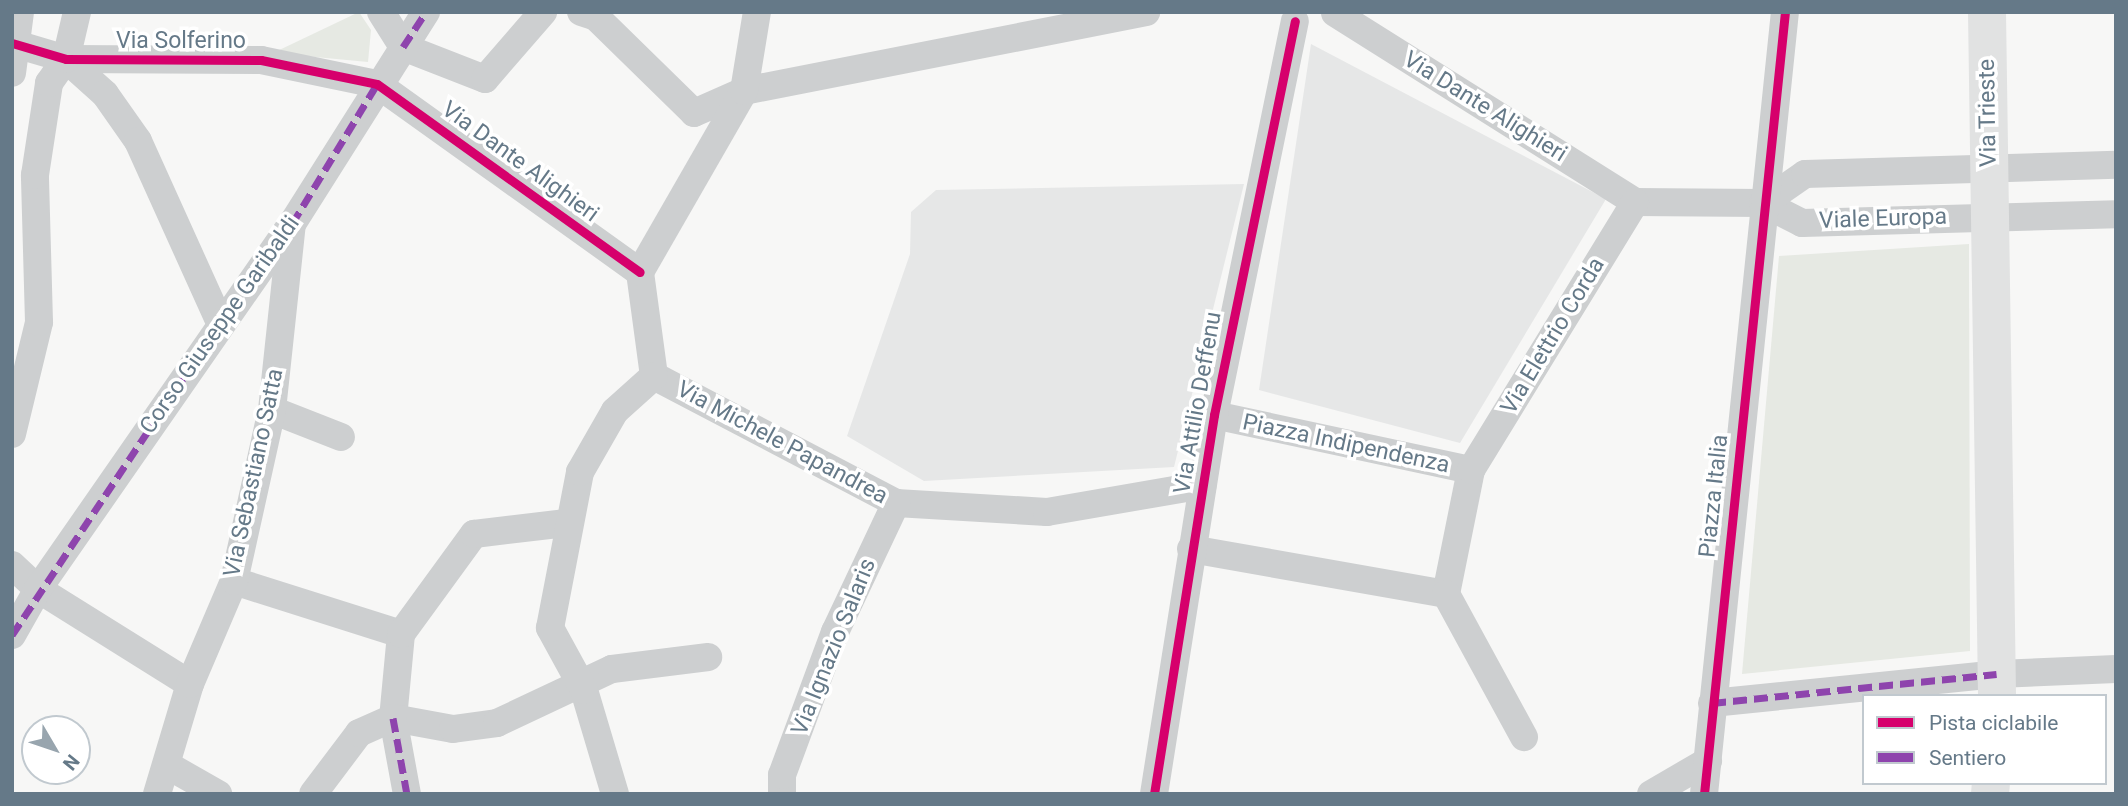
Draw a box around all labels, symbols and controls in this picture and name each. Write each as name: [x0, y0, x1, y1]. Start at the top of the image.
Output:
street label: Via Solferino: [116, 27, 246, 55]
street label: Via Dante Alighieri: [1398, 46, 1572, 168]
street label: Via Trieste: [1973, 59, 2003, 167]
street label: Via Dante Alighieri: [436, 96, 604, 228]
street label: Viale Europa: [1819, 203, 1947, 235]
street label: Corso Giuseppe Garibaldi: [134, 211, 306, 439]
street label: Via Elettrio Corda: [1495, 253, 1611, 419]
street label: Via Attilio Deffenu: [1168, 310, 1228, 496]
street label: Via Sebastiano Satta: [218, 366, 290, 580]
street label: Via Michele Papandrea: [672, 376, 892, 510]
street label: Piazza Indipendenza: [1240, 409, 1452, 479]
street label: Piazza Italia: [1694, 433, 1734, 559]
street label: Via Ignazio Salaris: [786, 555, 882, 739]
legend: [1862, 694, 2107, 785]
text: Pista ciclabile: [1929, 711, 2058, 735]
north arrow: [21, 715, 91, 785]
text: Sentiero: [1929, 746, 2006, 770]
text: N: [58, 750, 84, 775]

